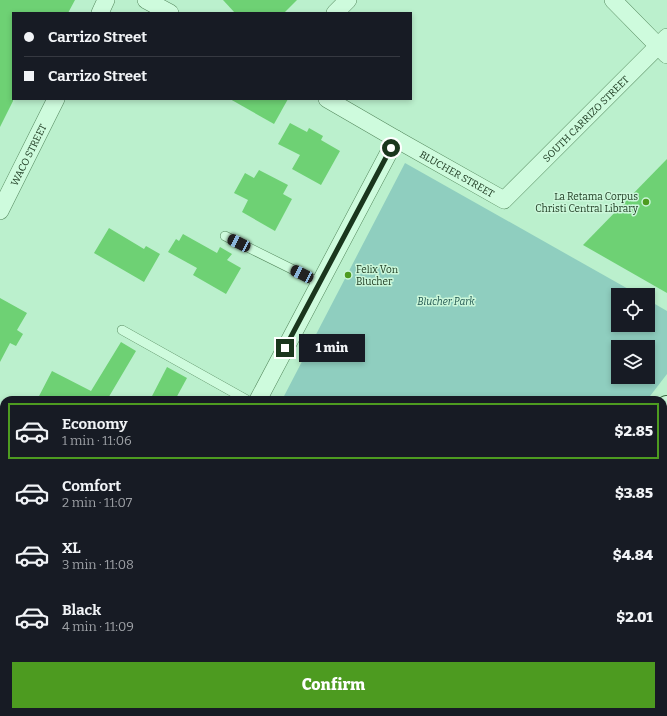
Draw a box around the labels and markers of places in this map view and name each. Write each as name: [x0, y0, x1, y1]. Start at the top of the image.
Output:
place label: La Retama Corpus Christi Central Library: [535, 191, 639, 215]
marker: La Retama Corpus Christi Central Library: [641, 197, 651, 207]
place label: Felix Von Blucher: [356, 264, 399, 288]
marker: Felix Von Blucher: [343, 270, 353, 280]

